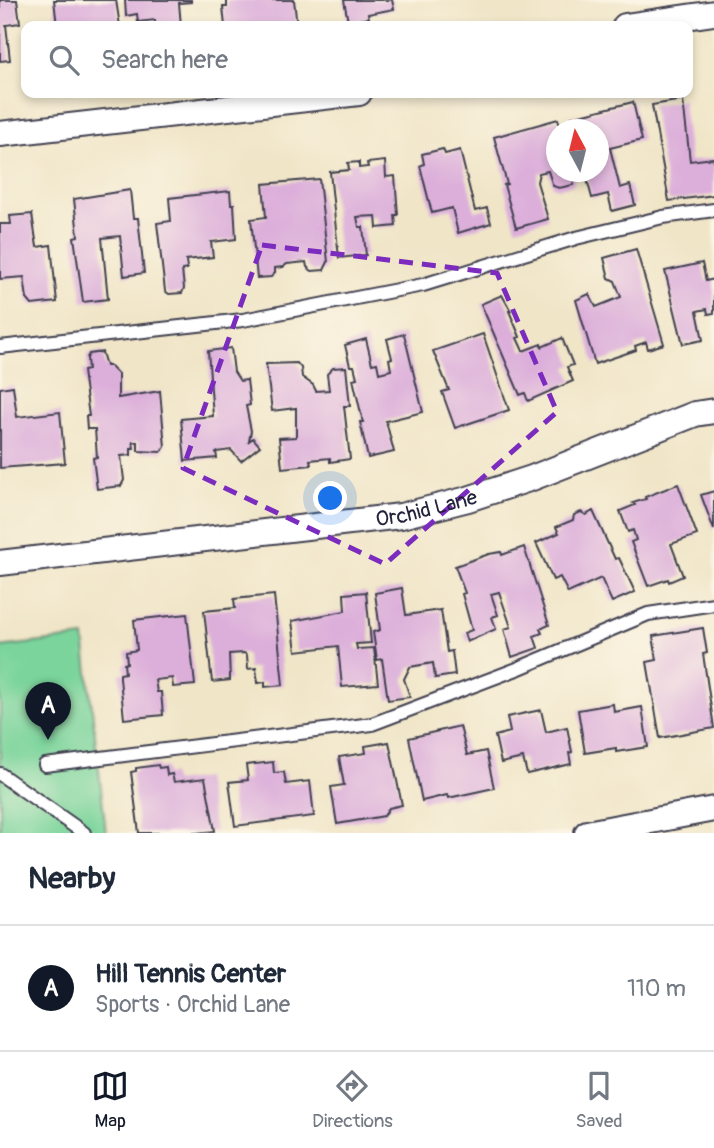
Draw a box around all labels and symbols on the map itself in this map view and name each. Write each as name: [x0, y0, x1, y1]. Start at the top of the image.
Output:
north arrow: [546, 119, 609, 182]
your location: [313, 481, 347, 515]
street label: Orchid Lane: [374, 483, 481, 532]
pin: A: [25, 682, 71, 740]

